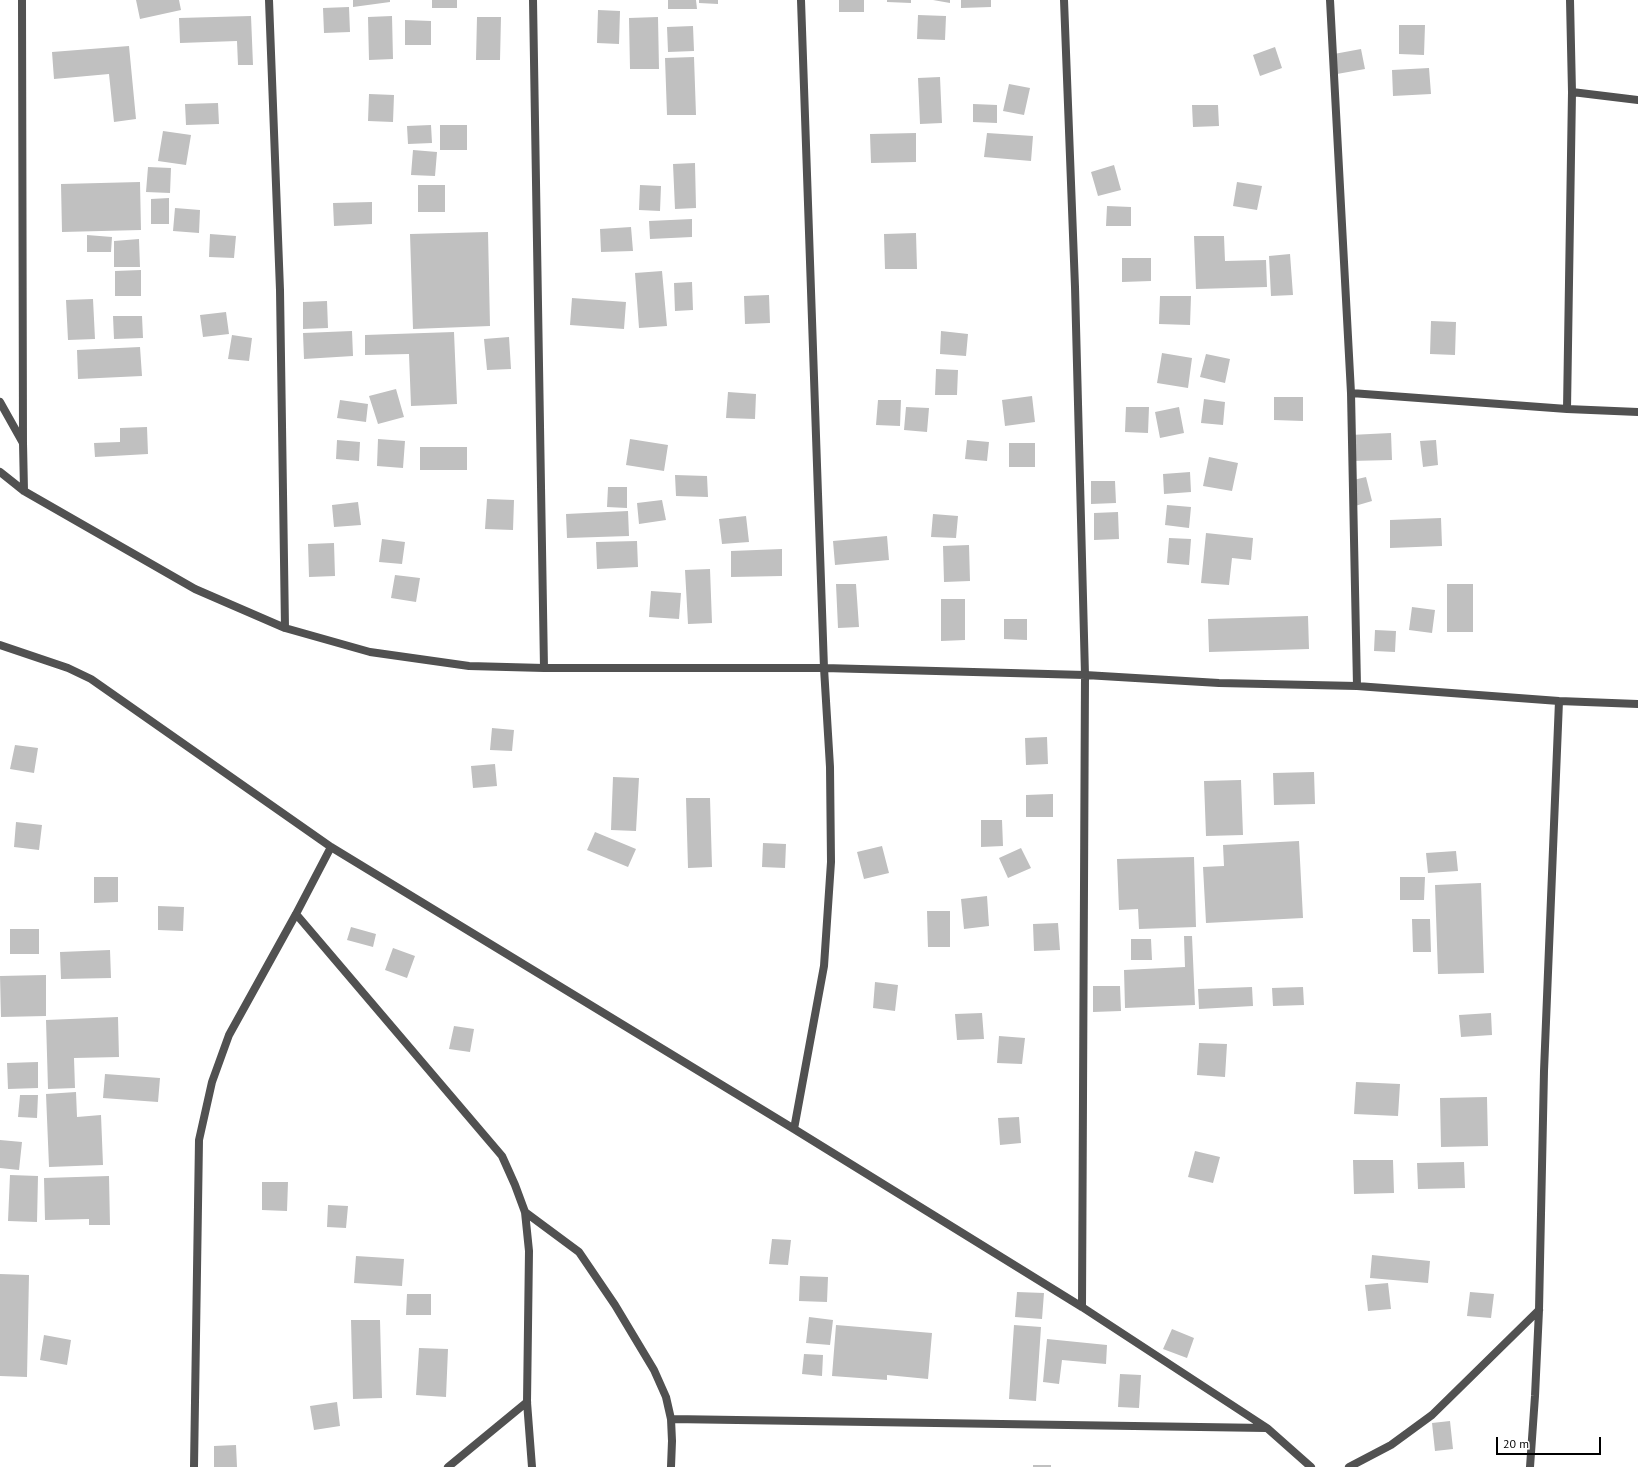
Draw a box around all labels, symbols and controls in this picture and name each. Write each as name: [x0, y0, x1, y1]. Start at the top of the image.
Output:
scale bar: [1498, 1429, 1603, 1455]
text: 20 m: [1503, 1436, 1529, 1451]

